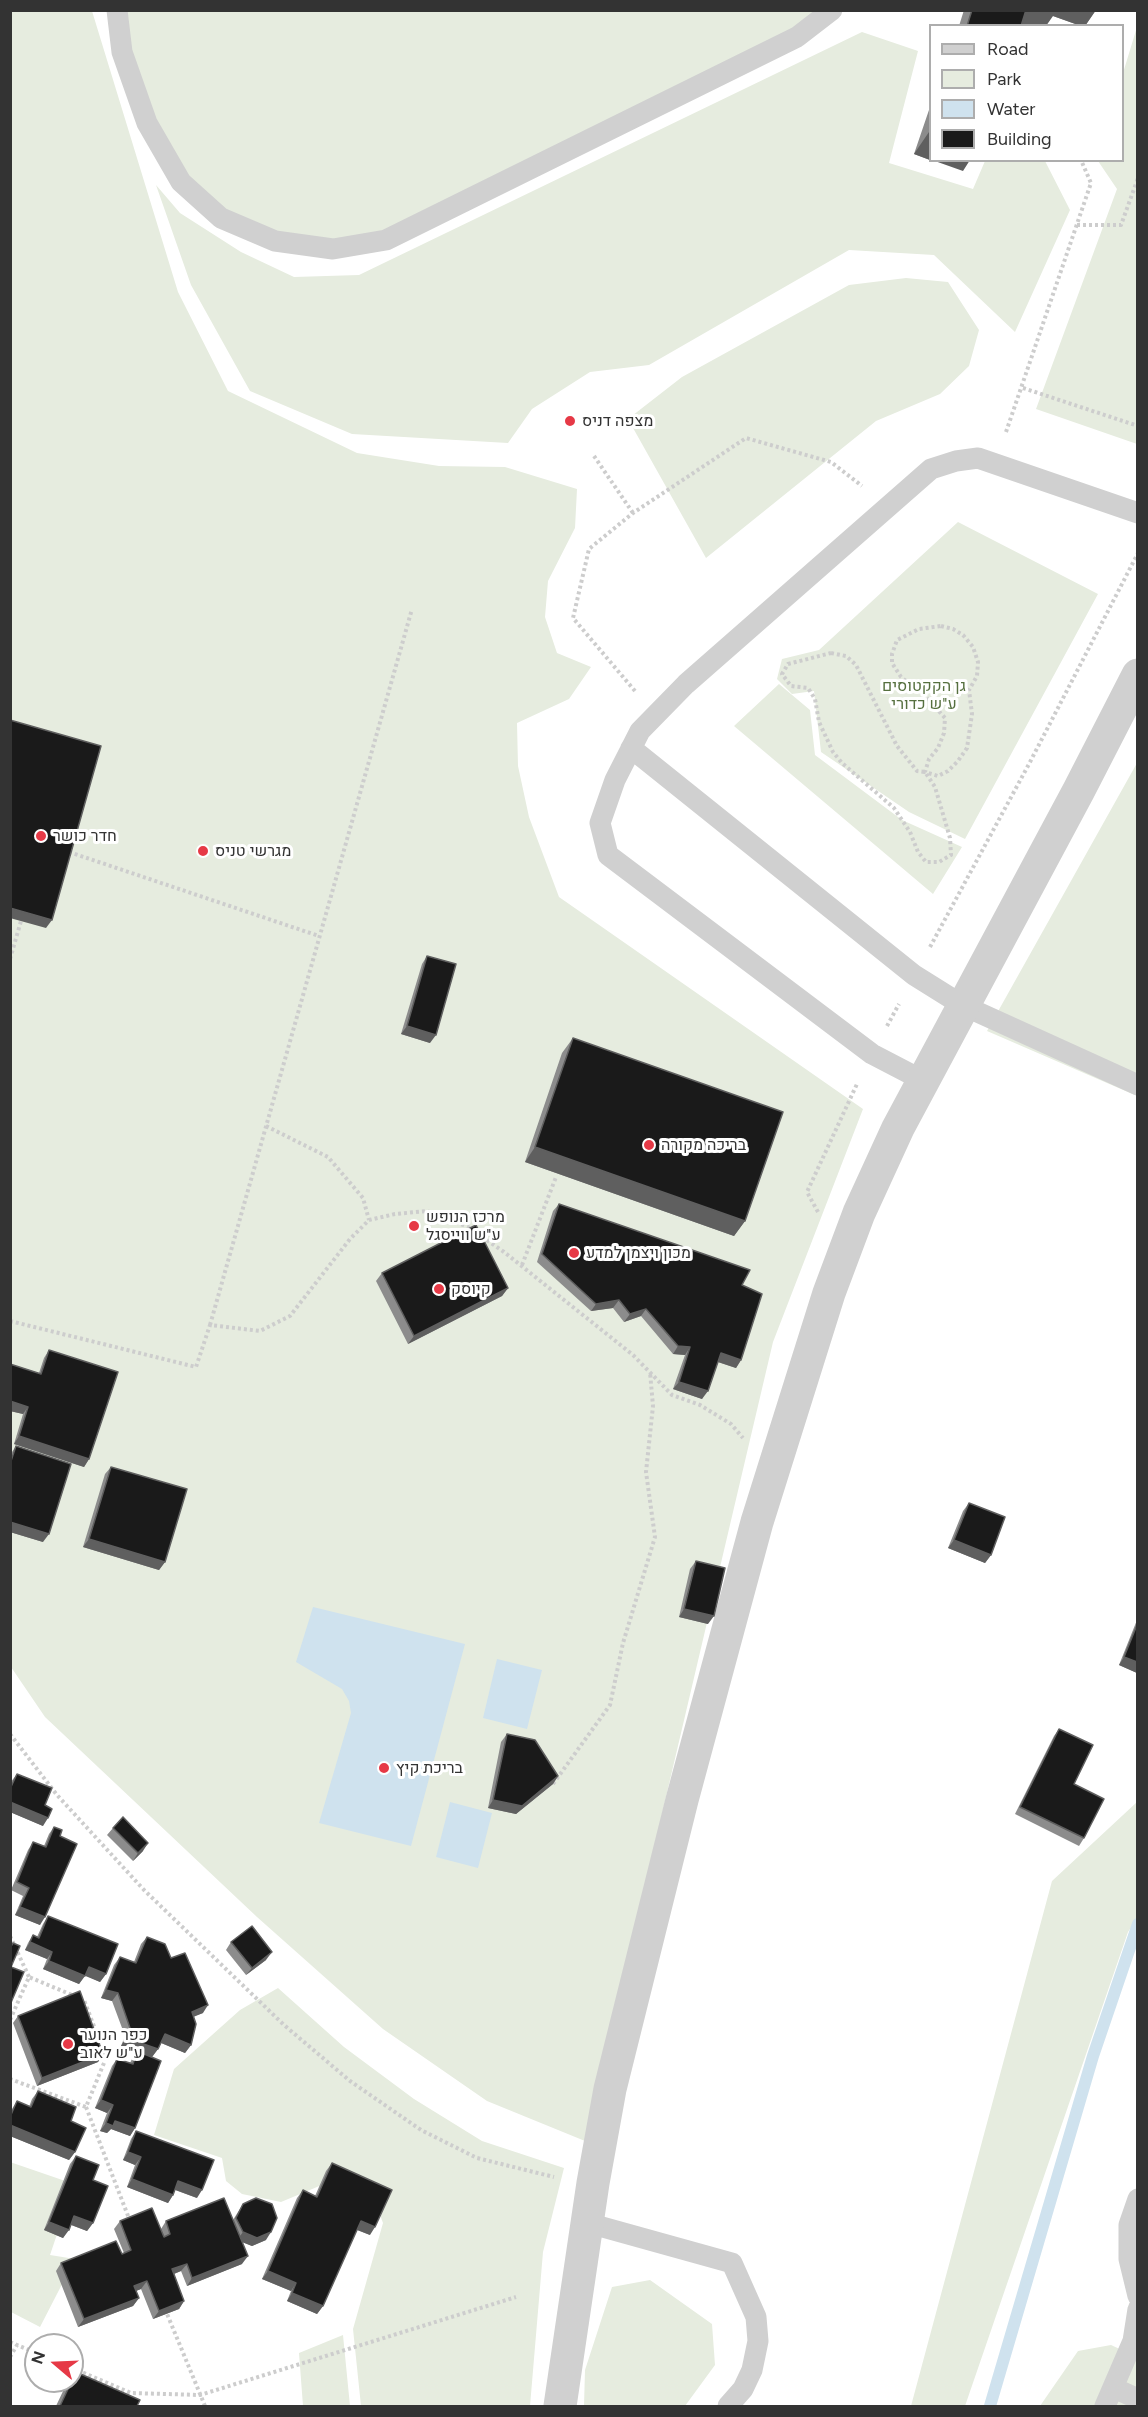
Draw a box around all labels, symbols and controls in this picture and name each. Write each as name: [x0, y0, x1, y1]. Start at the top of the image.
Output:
legend: [929, 24, 1124, 162]
text: Road: [987, 38, 1028, 60]
text: Park: [987, 68, 1021, 90]
text: Water: [987, 98, 1035, 120]
text: Building: [987, 128, 1052, 150]
place label: מצפה דניס: [582, 411, 653, 431]
marker: מצפה דניס: [563, 414, 577, 428]
park label: גן הקקטוסים ע"ש כדורי: [882, 676, 966, 714]
place label: חדר כושר: [53, 826, 117, 846]
marker: חדר כושר: [34, 829, 48, 843]
place label: מגרשי טניס: [215, 841, 291, 861]
marker: מגרשי טניס: [196, 844, 210, 858]
place label: בריכה מקורה: [661, 1135, 746, 1155]
marker: בריכה מקורה: [642, 1138, 656, 1152]
place label: מרכז הנופש ע"ש ווייסגל: [426, 1207, 505, 1245]
marker: מרכז הנופש ע"ש ווייסגל: [407, 1219, 421, 1233]
place label: מכון ויצמן למדע: [586, 1243, 691, 1263]
marker: מכון ויצמן למדע: [567, 1246, 581, 1260]
place label: קיוסק: [451, 1279, 491, 1299]
marker: קיוסק: [432, 1282, 446, 1296]
place label: בריכת קיץ: [396, 1758, 463, 1778]
marker: בריכת קיץ: [377, 1761, 391, 1775]
place label: כפר הנוער ע"ש לאוב: [80, 2025, 147, 2063]
marker: כפר הנוער ע"ש לאוב: [61, 2037, 75, 2051]
north arrow: [24, 2333, 84, 2393]
text: N: [27, 2349, 49, 2367]

